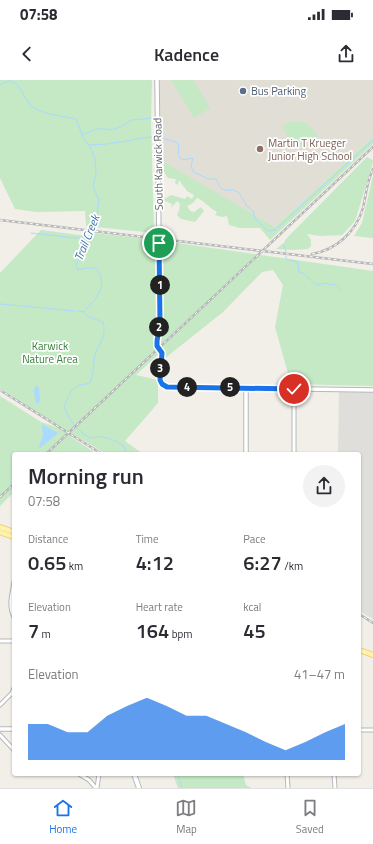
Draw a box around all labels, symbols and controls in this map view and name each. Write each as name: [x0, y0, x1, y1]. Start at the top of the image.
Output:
text: 07:58: [20, 3, 57, 26]
text: Kadence: [154, 41, 219, 68]
icon: back: [16, 43, 38, 65]
icon: share: [335, 43, 357, 65]
place label: Bus Parking: [251, 83, 307, 99]
marker: Bus Parking: [238, 86, 248, 96]
street label: South Karwick Road: [149, 117, 167, 210]
place label: Martin T Krueger Junior High School: [268, 135, 352, 164]
marker: Martin T Krueger Junior High School: [255, 144, 265, 154]
water label: Trail Creek: [69, 210, 105, 264]
pin: [142, 226, 176, 260]
icon: arrive: [148, 232, 170, 254]
pin: 1: [150, 275, 170, 295]
text: 1: [157, 277, 163, 293]
pin: 2: [149, 317, 169, 337]
text: 2: [156, 319, 162, 335]
park label: Karwick Nature Area: [22, 338, 78, 367]
pin: 3: [150, 358, 170, 378]
text: 3: [157, 360, 163, 376]
pin: [277, 372, 311, 406]
pin: 4: [177, 377, 197, 397]
pin: 5: [220, 377, 240, 397]
icon: check: [283, 378, 305, 400]
text: 4: [184, 379, 190, 395]
text: 5: [227, 379, 233, 395]
text: Morning run: [28, 459, 144, 493]
button: share: [303, 465, 345, 507]
text: 07:58: [28, 491, 60, 511]
text: Distance: [28, 531, 68, 547]
text: Time: [136, 531, 159, 547]
text: Pace: [243, 531, 266, 547]
text: 0.65: [28, 547, 66, 578]
text: 4:12: [136, 547, 174, 578]
text: 6:27: [243, 547, 282, 578]
text: km: [66, 558, 83, 574]
text: /km: [282, 558, 303, 574]
text: Elevation: [28, 599, 71, 615]
text: Heart rate: [136, 599, 183, 615]
text: kcal: [243, 599, 261, 615]
text: 7: [28, 615, 39, 646]
text: 164: [136, 615, 169, 646]
text: 45: [243, 615, 266, 646]
text: m: [39, 626, 51, 642]
text: bpm: [169, 626, 192, 642]
text: Elevation: [28, 664, 79, 684]
text: 41–47 m: [294, 664, 345, 684]
tab: Home: [49, 797, 77, 837]
tab: Map: [175, 797, 197, 837]
tab: Saved: [296, 797, 324, 837]

